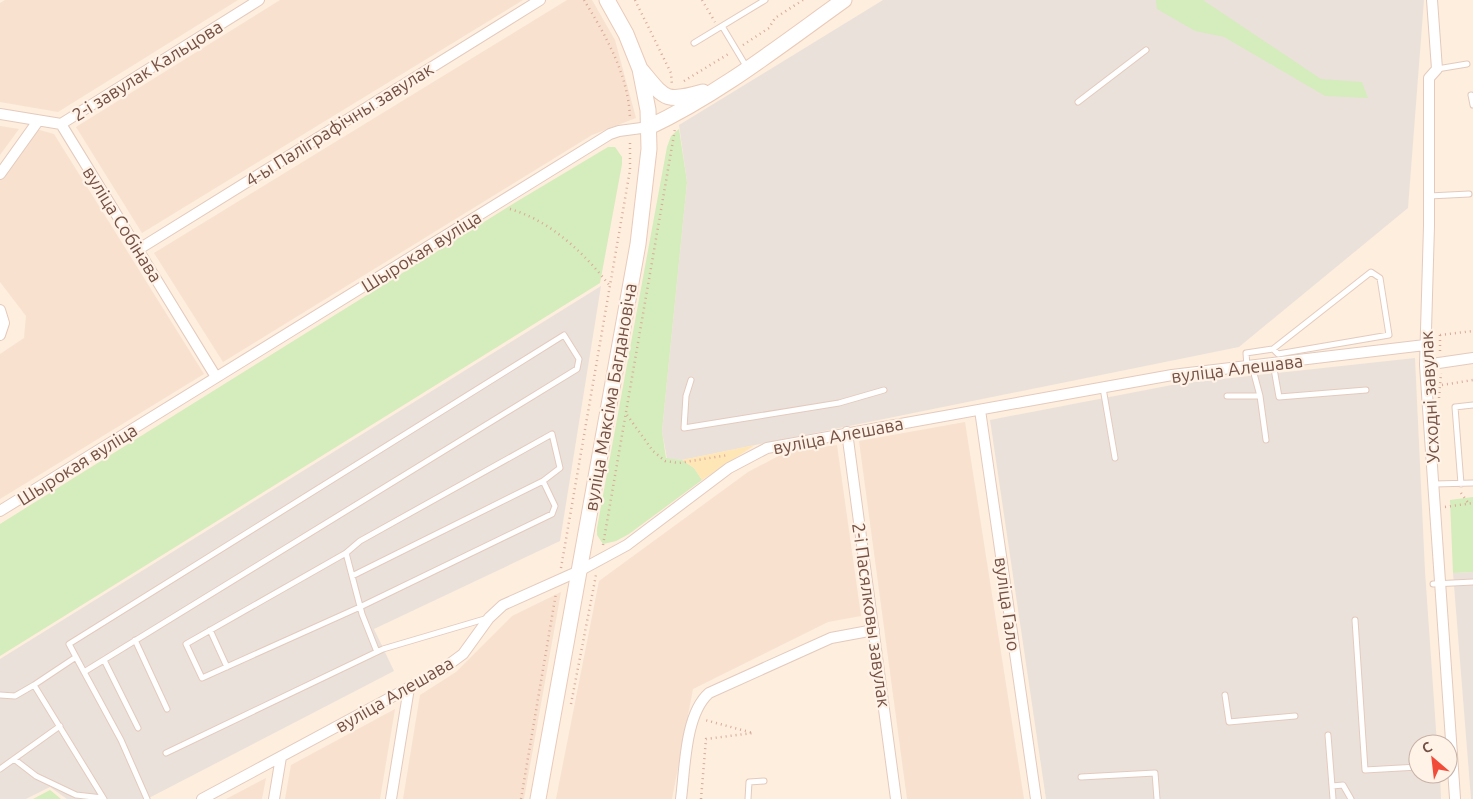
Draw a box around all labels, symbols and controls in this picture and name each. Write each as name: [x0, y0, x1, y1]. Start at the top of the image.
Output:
street label: 2-і завулак Кальцова: [68, 16, 226, 124]
street label: 4-ы Паліграфічны завулак: [242, 58, 436, 190]
street label: вуліца Собінава: [79, 163, 167, 285]
street label: Шырокая вуліца: [358, 206, 484, 296]
street label: вуліца Максіма Багдановіча: [580, 282, 640, 512]
street label: Усходні завулак: [1416, 330, 1442, 464]
street label: вуліца Алешава: [1170, 350, 1304, 386]
street label: вуліца Алешава: [771, 413, 905, 457]
street label: Шырокая вуліца: [14, 419, 140, 509]
street label: 2-і Пасялковы завулак: [849, 521, 895, 709]
street label: вуліца Гало: [992, 556, 1024, 652]
street label: вуліца Алешава: [332, 652, 456, 736]
north arrow: [1408, 734, 1458, 784]
text: С: [1419, 738, 1435, 757]

